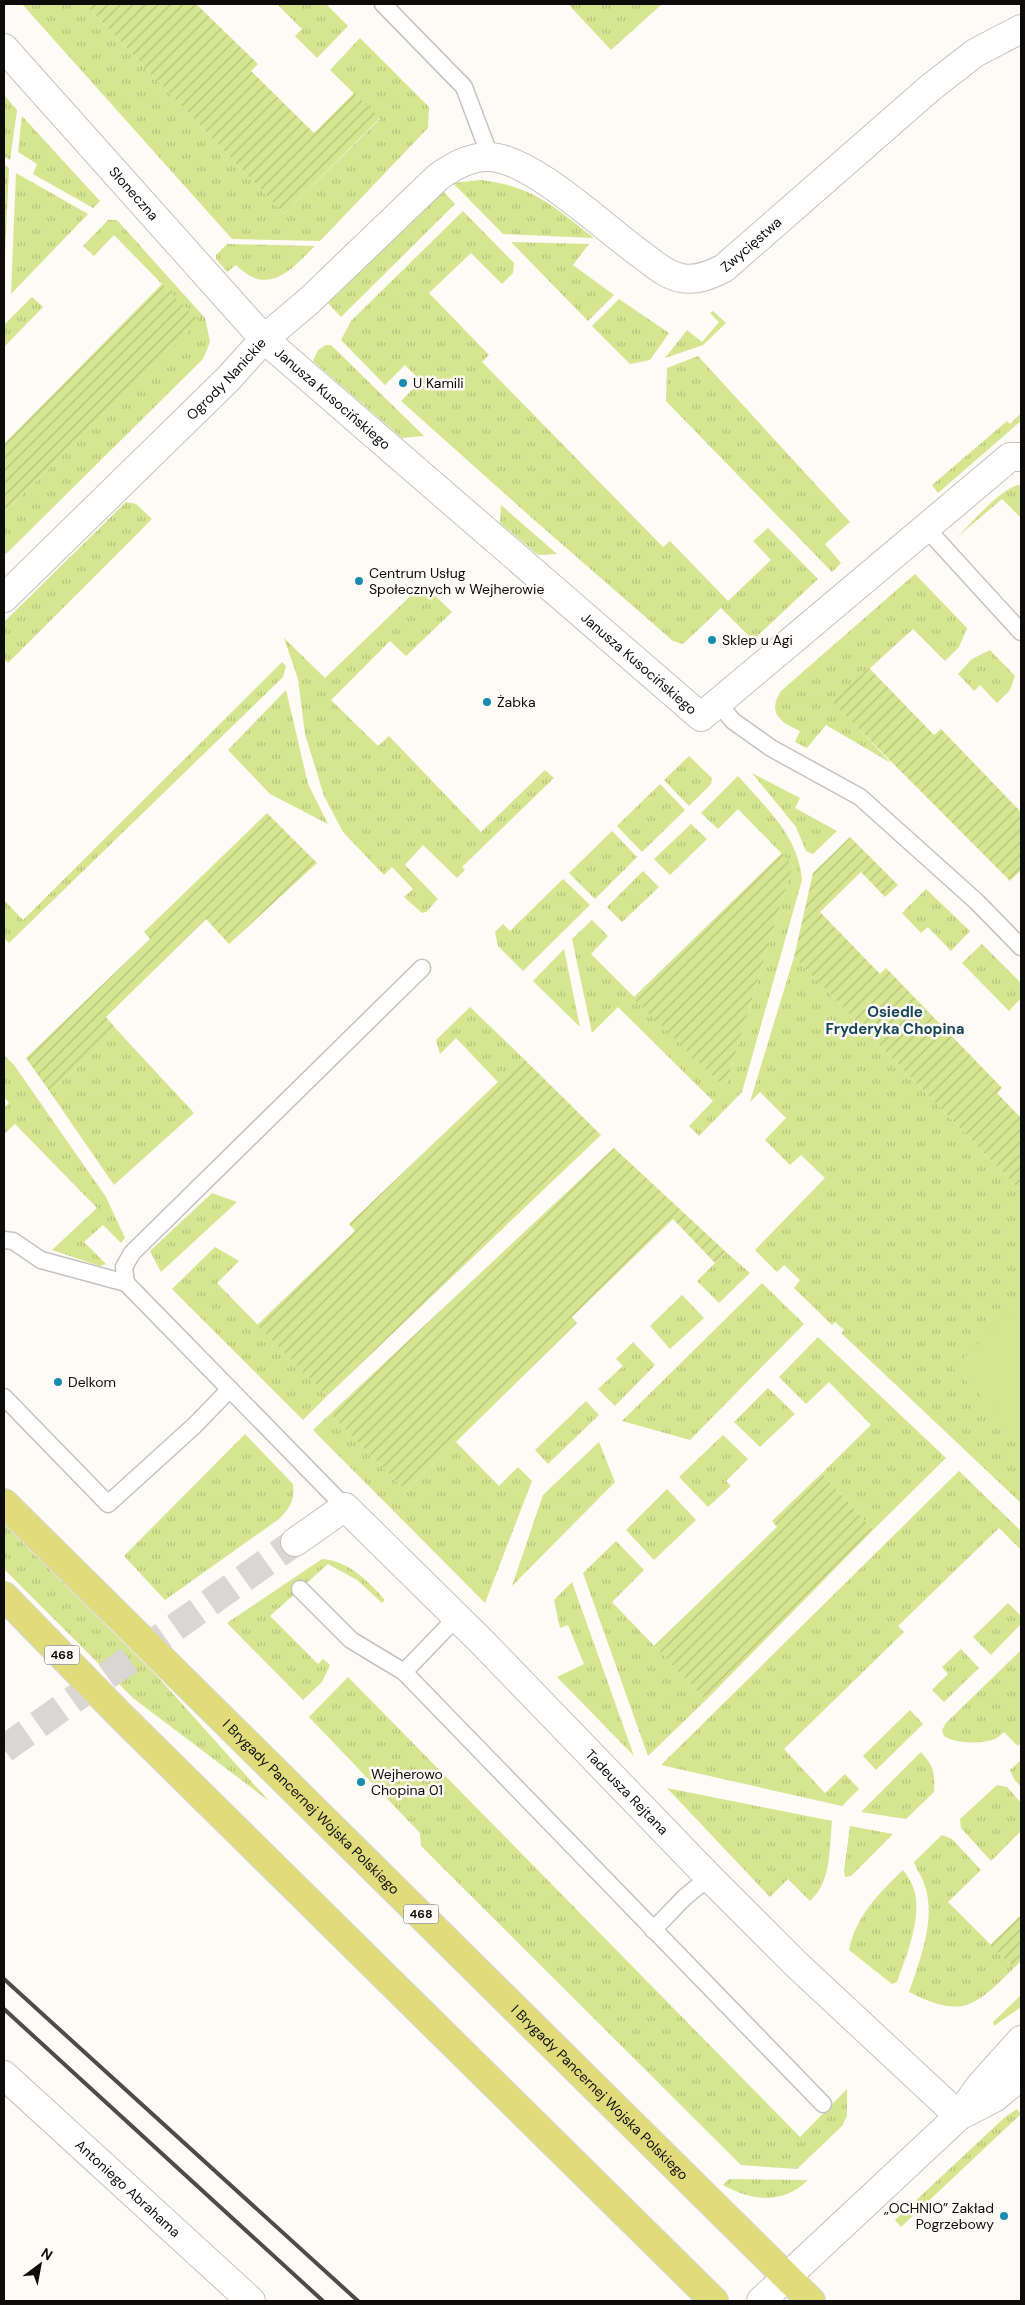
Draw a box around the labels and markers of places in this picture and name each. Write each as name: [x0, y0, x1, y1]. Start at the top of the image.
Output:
place label: U Kamili: [413, 374, 464, 392]
marker: U Kamili: [397, 377, 409, 389]
place label: Centrum Usług Społecznych w Wejherowie: [369, 564, 544, 598]
marker: Centrum Usług Społecznych w Wejherowie: [353, 575, 365, 587]
place label: Sklep u Agi: [722, 631, 793, 649]
marker: Sklep u Agi: [706, 634, 718, 646]
place label: Żabka: [497, 693, 536, 711]
marker: Żabka: [481, 696, 493, 708]
place label: Delkom: [68, 1373, 116, 1391]
marker: Delkom: [52, 1376, 64, 1388]
place label: Wejherowo Chopina 01: [371, 1765, 443, 1799]
marker: Wejherowo Chopina 01: [355, 1776, 367, 1788]
place label: „OCHNIO” Zakład Pogrzebowy: [884, 2199, 994, 2233]
marker: „OCHNIO” Zakład Pogrzebowy: [998, 2210, 1010, 2222]

